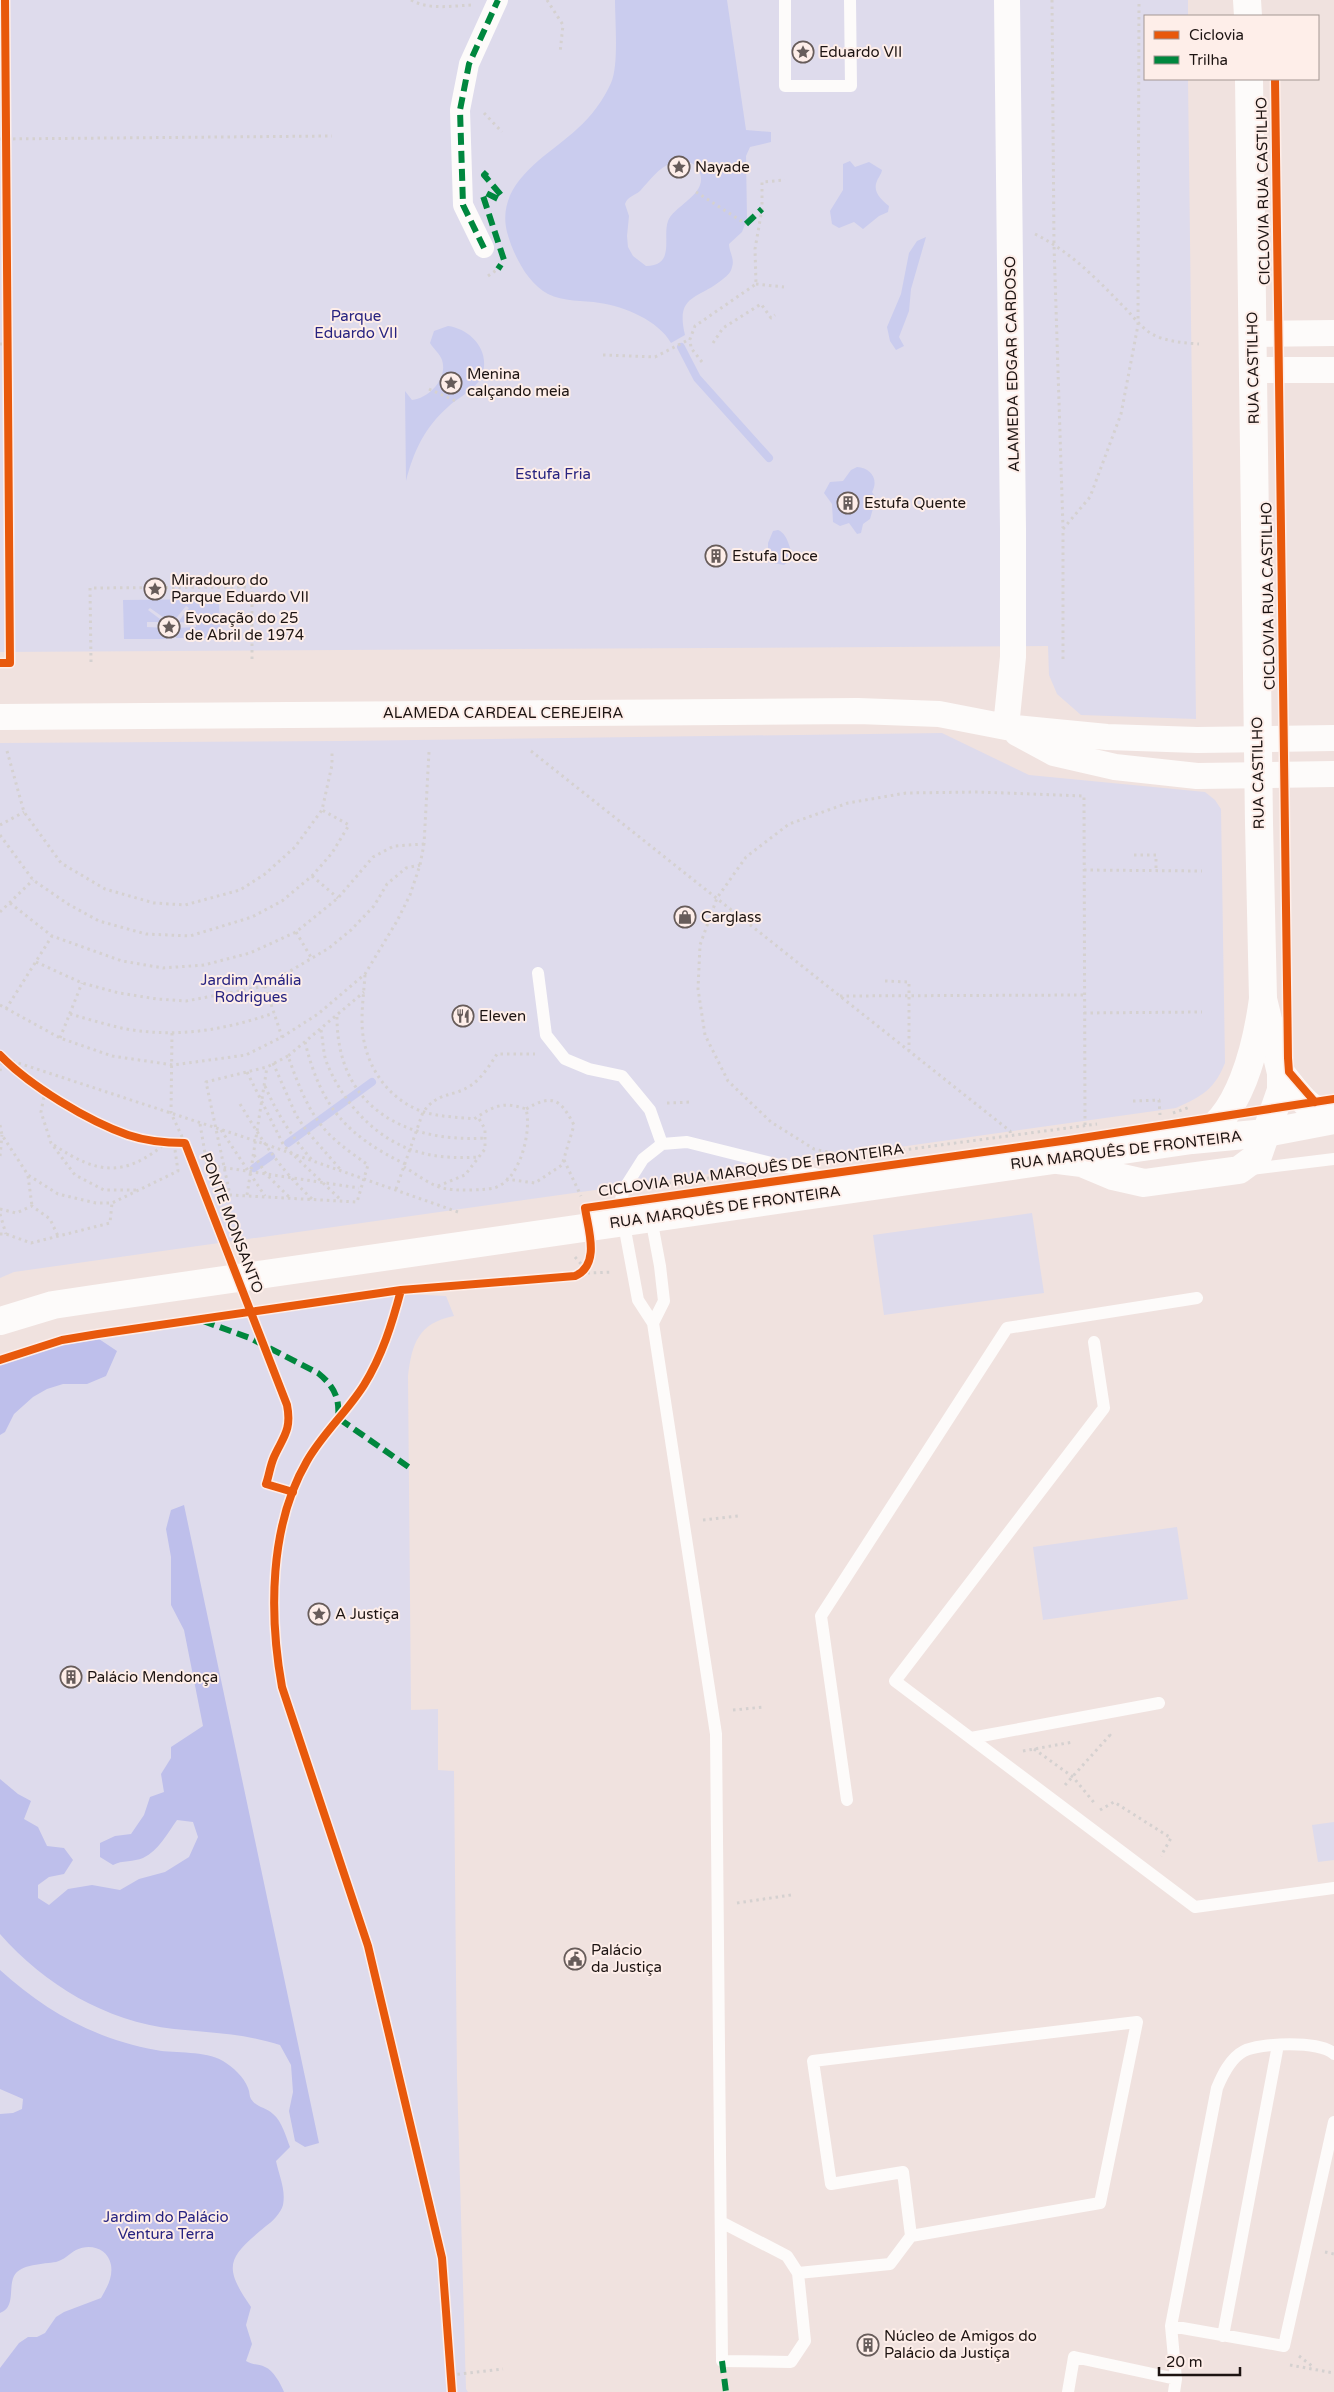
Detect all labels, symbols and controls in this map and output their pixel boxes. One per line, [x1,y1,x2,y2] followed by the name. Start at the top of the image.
[1144,15,1319,80] legend
[1189,26,1244,44] text: Ciclovia
[791,40,815,64] place icon: Eduardo VII
[819,43,902,61] place label: Eduardo VII
[1189,51,1228,69] text: Trilha
[1252,97,1274,285] street label: CICLOVIA RUA CASTILHO
[667,155,691,179] place icon: Nayade
[695,158,750,176] place label: Nayade
[1001,256,1023,472] street label: ALAMEDA EDGAR CARDOSO
[314,307,398,342] park label: Parque Eduardo VII
[1243,311,1263,425] street label: RUA CASTILHO
[467,365,570,400] place label: Menina calçando meia
[439,371,463,395] place icon: Menina calçando meia
[515,465,591,483] park label: Estufa Fria
[836,491,860,515] building icon: Estufa Quente
[864,494,966,512] place label: Estufa Quente
[1257,502,1279,690] street label: CICLOVIA RUA CASTILHO
[704,544,728,568] building icon: Estufa Doce
[732,547,818,565] place label: Estufa Doce
[171,571,309,606] place label: Miradouro do Parque Eduardo VII
[143,577,167,601] place icon: Miradouro do Parque Eduardo VII
[185,609,304,644] place label: Evocação do 25 de Abril de 1974
[157,615,181,639] place icon: Evocação do 25 de Abril de 1974
[383,704,623,722] street label: ALAMEDA CARDEAL CEREJEIRA
[1248,716,1268,830] street label: RUA CASTILHO
[673,905,697,929] shop icon: Carglass
[701,908,761,926] place label: Carglass
[200,971,302,1006] park label: Jardim Amália Rodrigues
[451,1004,475,1028] restaurant icon: Eleven
[479,1007,526,1025] place label: Eleven
[1009,1127,1243,1173] street label: RUA MARQUÊS DE FRONTEIRA
[597,1140,905,1200] street label: CICLOVIA RUA MARQUÊS DE FRONTEIRA
[197,1150,267,1296] street label: PONTE MONSANTO
[608,1182,842,1232] street label: RUA MARQUÊS DE FRONTEIRA
[307,1602,331,1626] place icon: A Justiça
[335,1605,399,1623] place label: A Justiça
[59,1665,83,1689] building icon: Palácio Mendonça
[87,1668,218,1686] place label: Palácio Mendonça
[591,1941,662,1976] place label: Palácio da Justiça
[563,1947,587,1971] public building icon: Palácio da Justiça
[103,2208,229,2243] park label: Jardim do Palácio Ventura Terra
[884,2327,1037,2362] place label: Núcleo de Amigos do Palácio da Justiça
[856,2333,880,2357] building icon: Núcleo de Amigos do Palácio da Justiça
[1159,2344,1240,2376] scale bar
[1166,2353,1203,2371] text: 20 m

